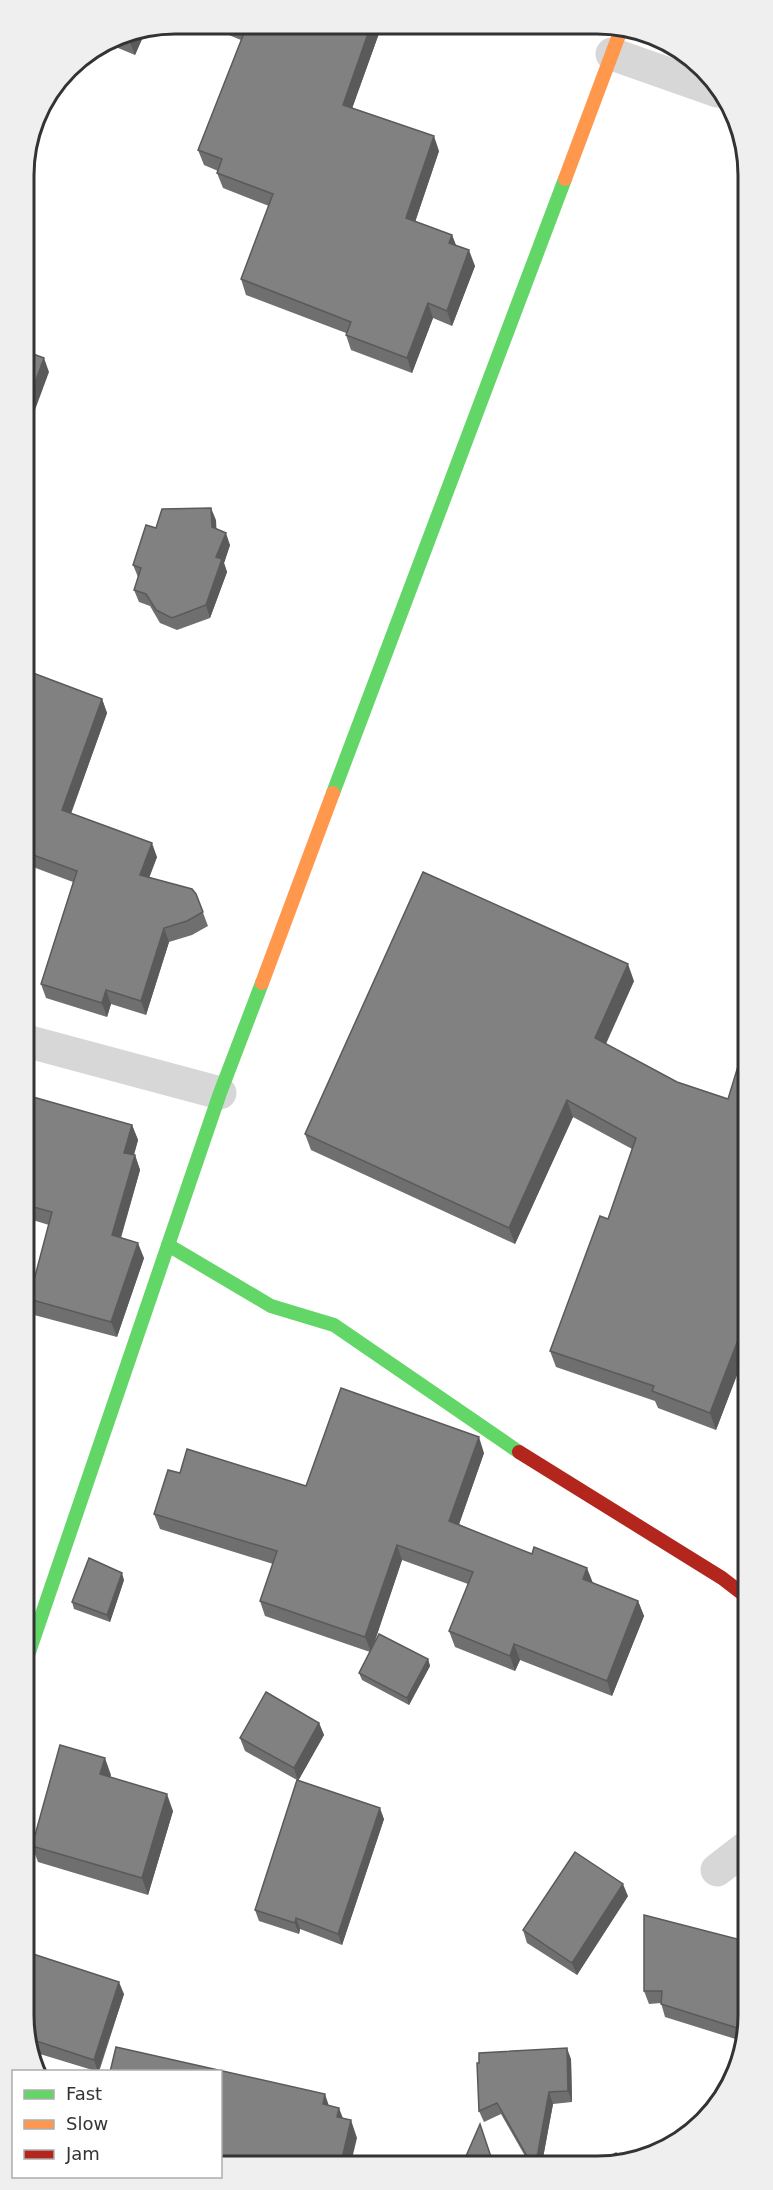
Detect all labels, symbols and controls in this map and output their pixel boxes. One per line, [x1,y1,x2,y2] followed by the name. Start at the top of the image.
[12,2070,222,2178] legend
[66,2083,102,2104] text: Fast
[66,2113,108,2134] text: Slow
[65,2143,100,2164] text: Jam

